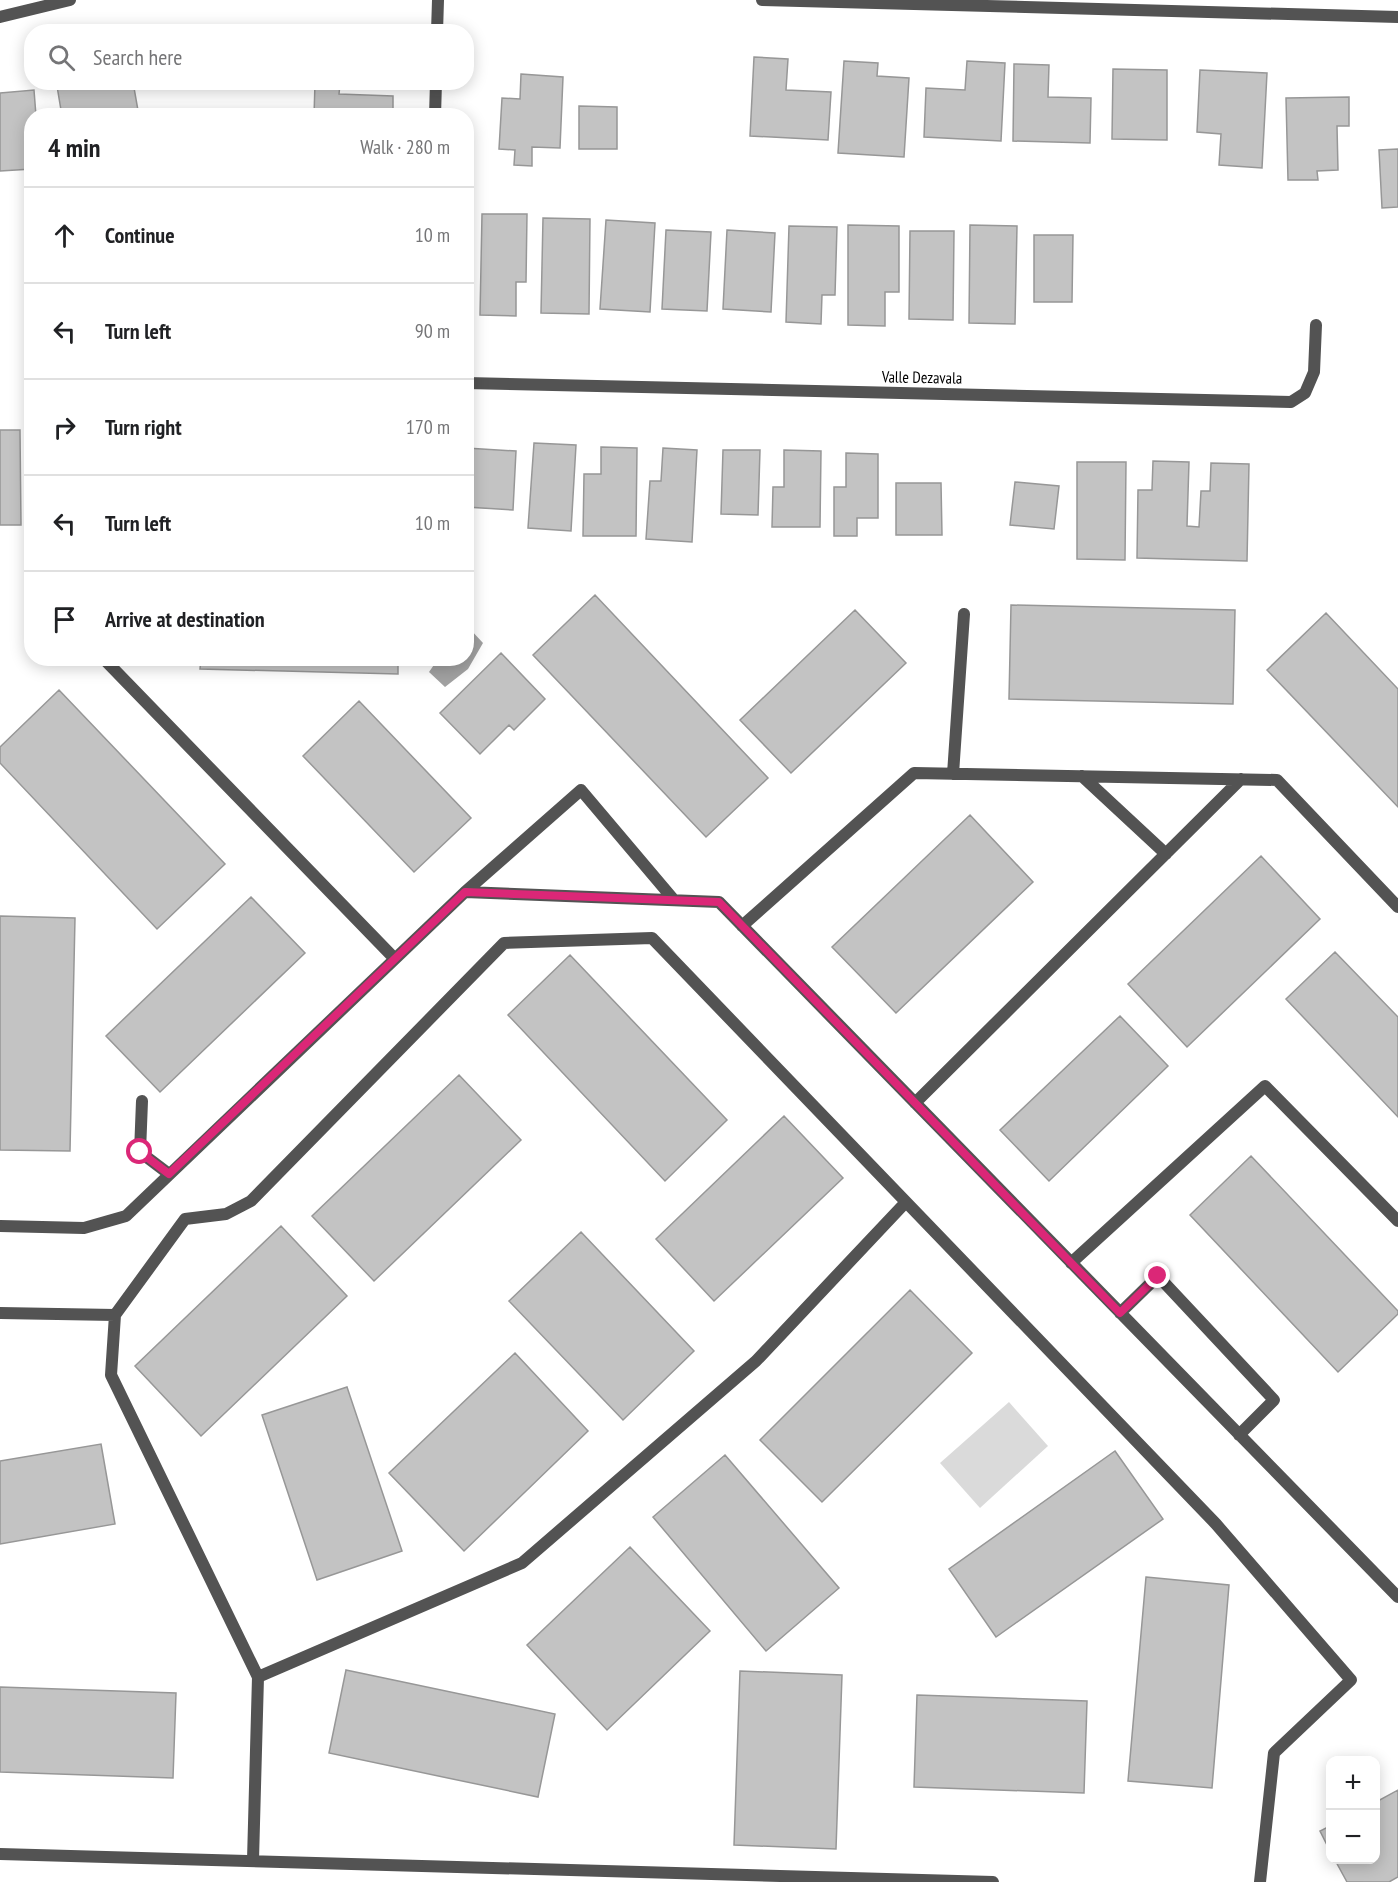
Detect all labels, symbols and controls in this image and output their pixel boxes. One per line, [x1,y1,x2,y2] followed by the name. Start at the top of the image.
[24,24,474,90] search box
[45,41,78,74] icon: search
[93,43,182,71] text: Search here
[48,131,101,164] text: 4 min
[360,134,450,160] text: Walk · 280 m
[48,219,81,252] icon: ahead
[105,221,175,249] text: Continue
[415,222,450,248] text: 10 m
[48,315,81,348] icon: left
[105,317,171,345] text: Turn left
[415,318,450,344] text: 90 m
[881,366,962,388] street label: Valle Dezavala
[48,411,81,444] icon: right
[105,413,182,441] text: Turn right
[406,414,450,440] text: 170 m
[48,507,81,540] icon: left
[105,509,171,537] text: Turn left
[415,510,450,536] text: 10 m
[48,603,81,636] icon: arrive
[105,605,265,633] text: Arrive at destination
[126,1138,152,1164] route start
[1144,1262,1170,1288] route end
[1326,1756,1380,1864] map controls
[1326,1756,1380,1810] button: +
[1326,1810,1380,1864] button: −

